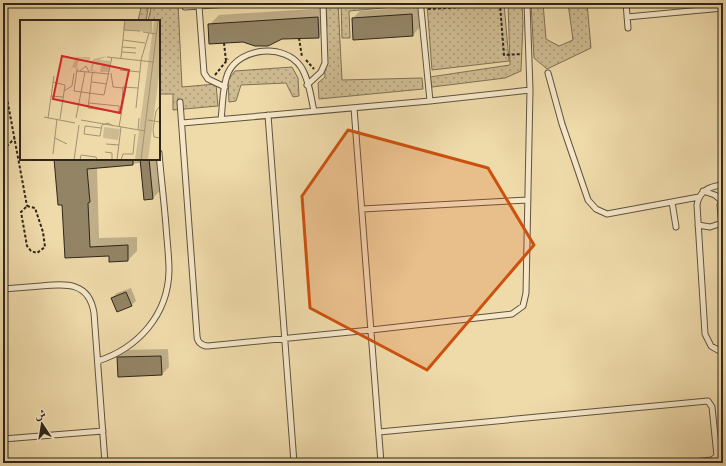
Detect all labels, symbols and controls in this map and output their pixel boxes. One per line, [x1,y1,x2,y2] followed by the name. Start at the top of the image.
[20,20,160,160] inset map
[22,404,62,444] north arrow
[33,405,47,423] text: ش

